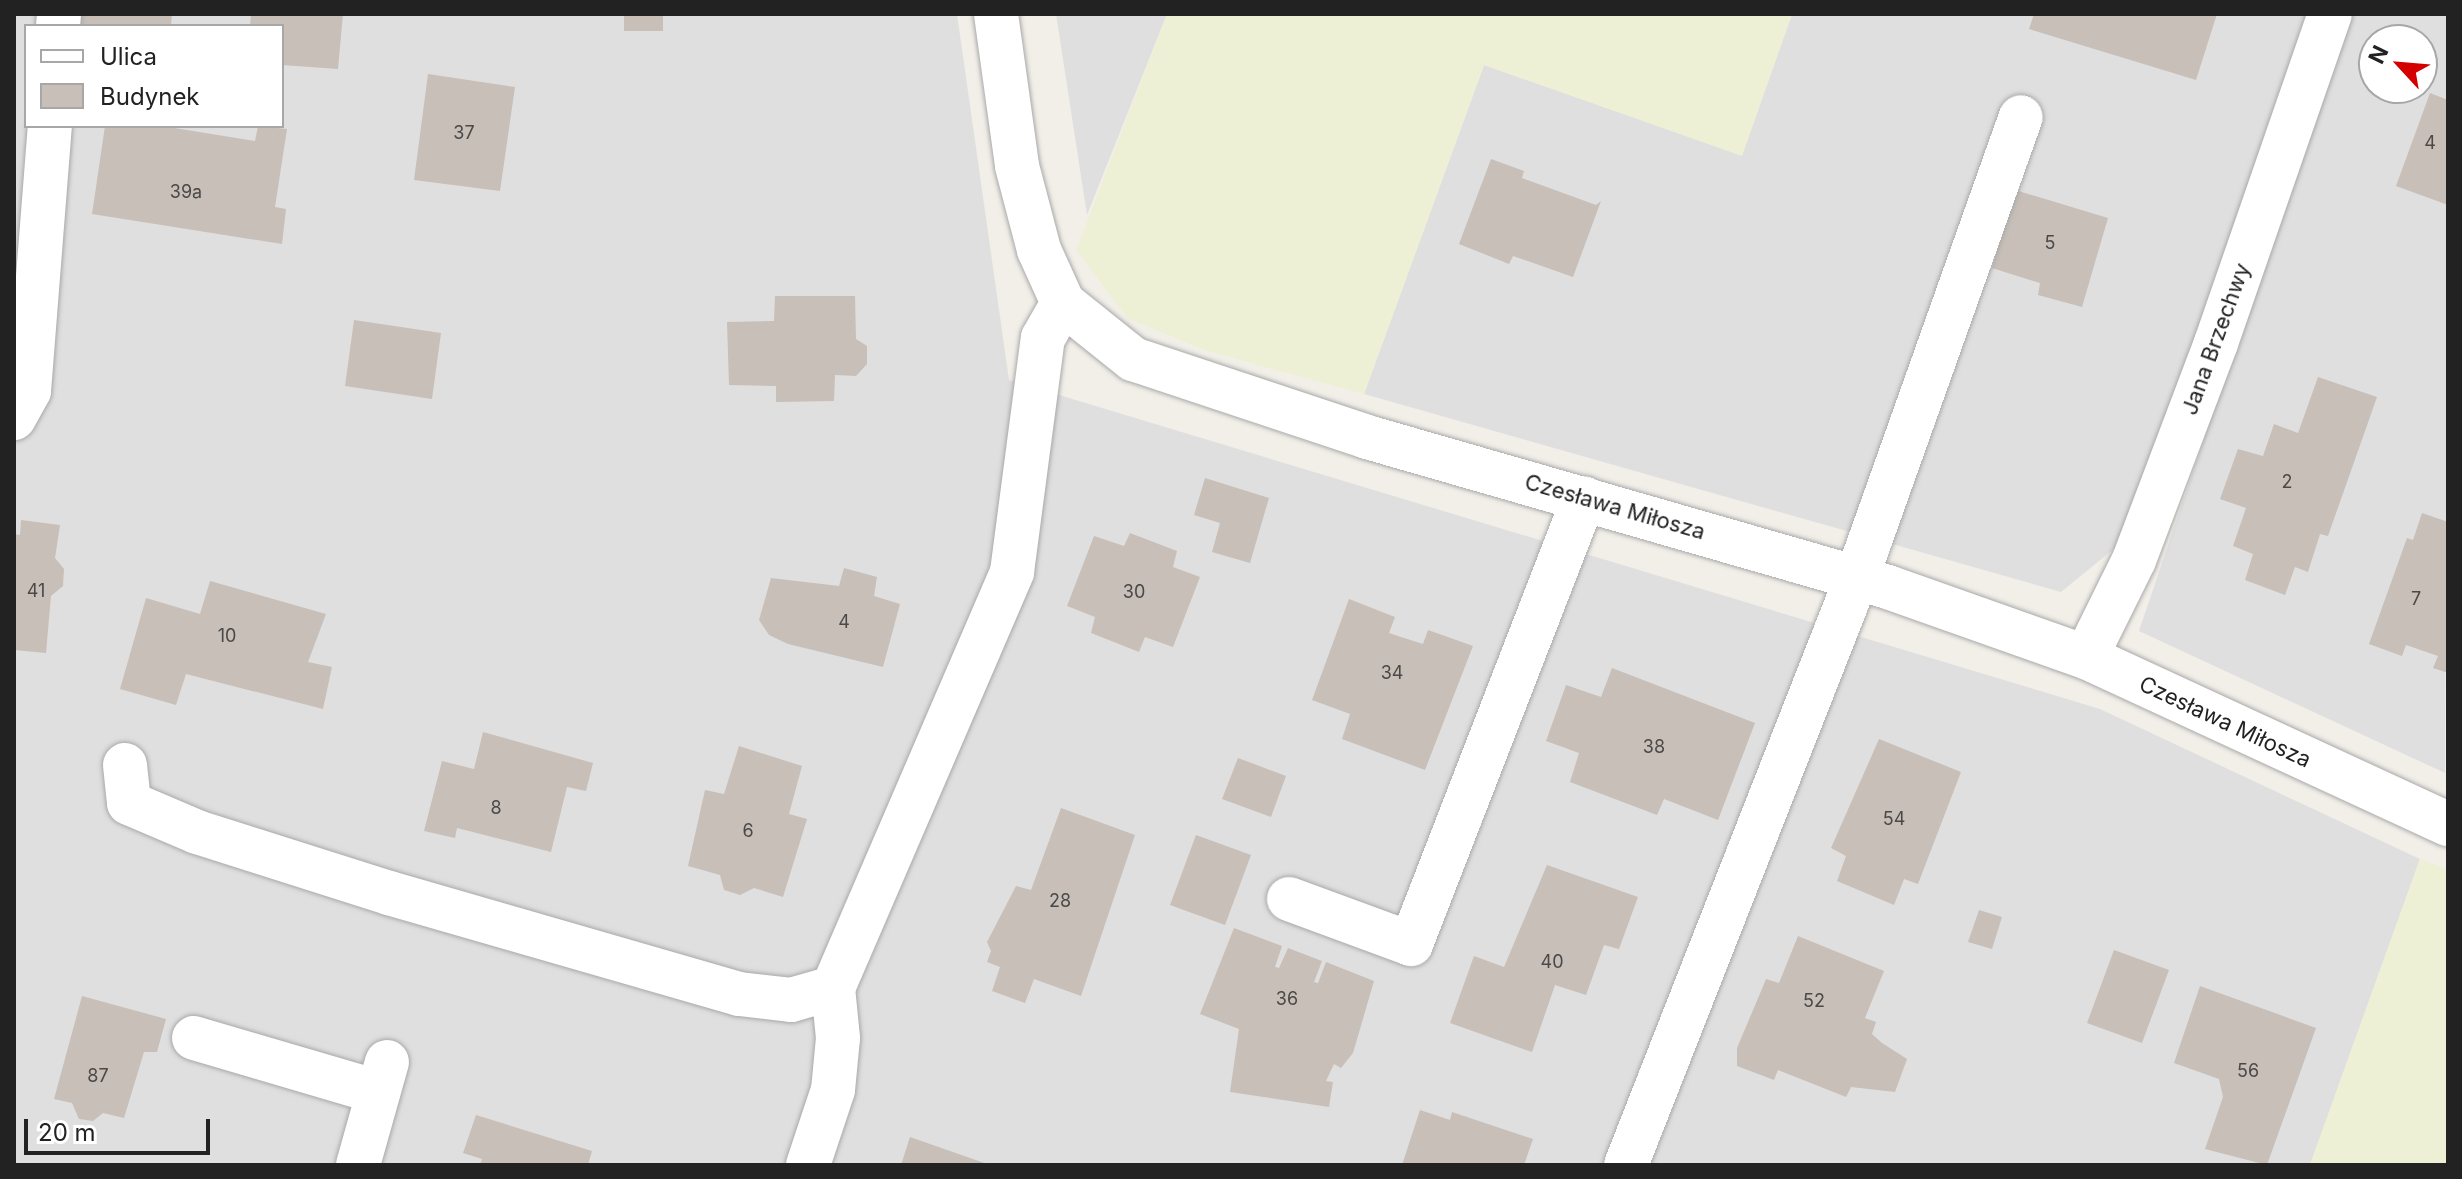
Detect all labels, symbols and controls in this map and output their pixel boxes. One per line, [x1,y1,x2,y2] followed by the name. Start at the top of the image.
[24,24,284,128] legend
[2358,24,2438,104] north arrow
[2363,41,2394,68] text: N
[100,42,157,71] text: Ulica
[100,82,200,111] text: Budynek
[453,122,475,144] house number: 37
[2424,132,2436,154] house number: 4
[170,181,202,203] house number: 39a
[2045,232,2055,254] house number: 5
[2176,259,2256,419] street label: Jana Brzechwy
[1522,469,1708,545] street label: Czesława Miłosza
[2282,471,2292,493] house number: 2
[27,580,45,602] house number: 41
[1123,581,1145,603] house number: 30
[2411,588,2421,610] house number: 7
[838,611,850,633] house number: 4
[218,625,236,647] house number: 10
[1381,662,1403,684] house number: 34
[2135,671,2315,773] street label: Czesława Miłosza
[1643,736,1665,758] house number: 38
[490,797,502,819] house number: 8
[1883,808,1905,830] house number: 54
[742,820,754,842] house number: 6
[1049,890,1071,912] house number: 28
[1541,951,1563,973] house number: 40
[1276,988,1298,1010] house number: 36
[1803,990,1825,1012] house number: 52
[2237,1060,2259,1082] house number: 56
[87,1065,109,1087] house number: 87
[28,1103,214,1153] scale bar
[38,1118,96,1147] text: 20 m

